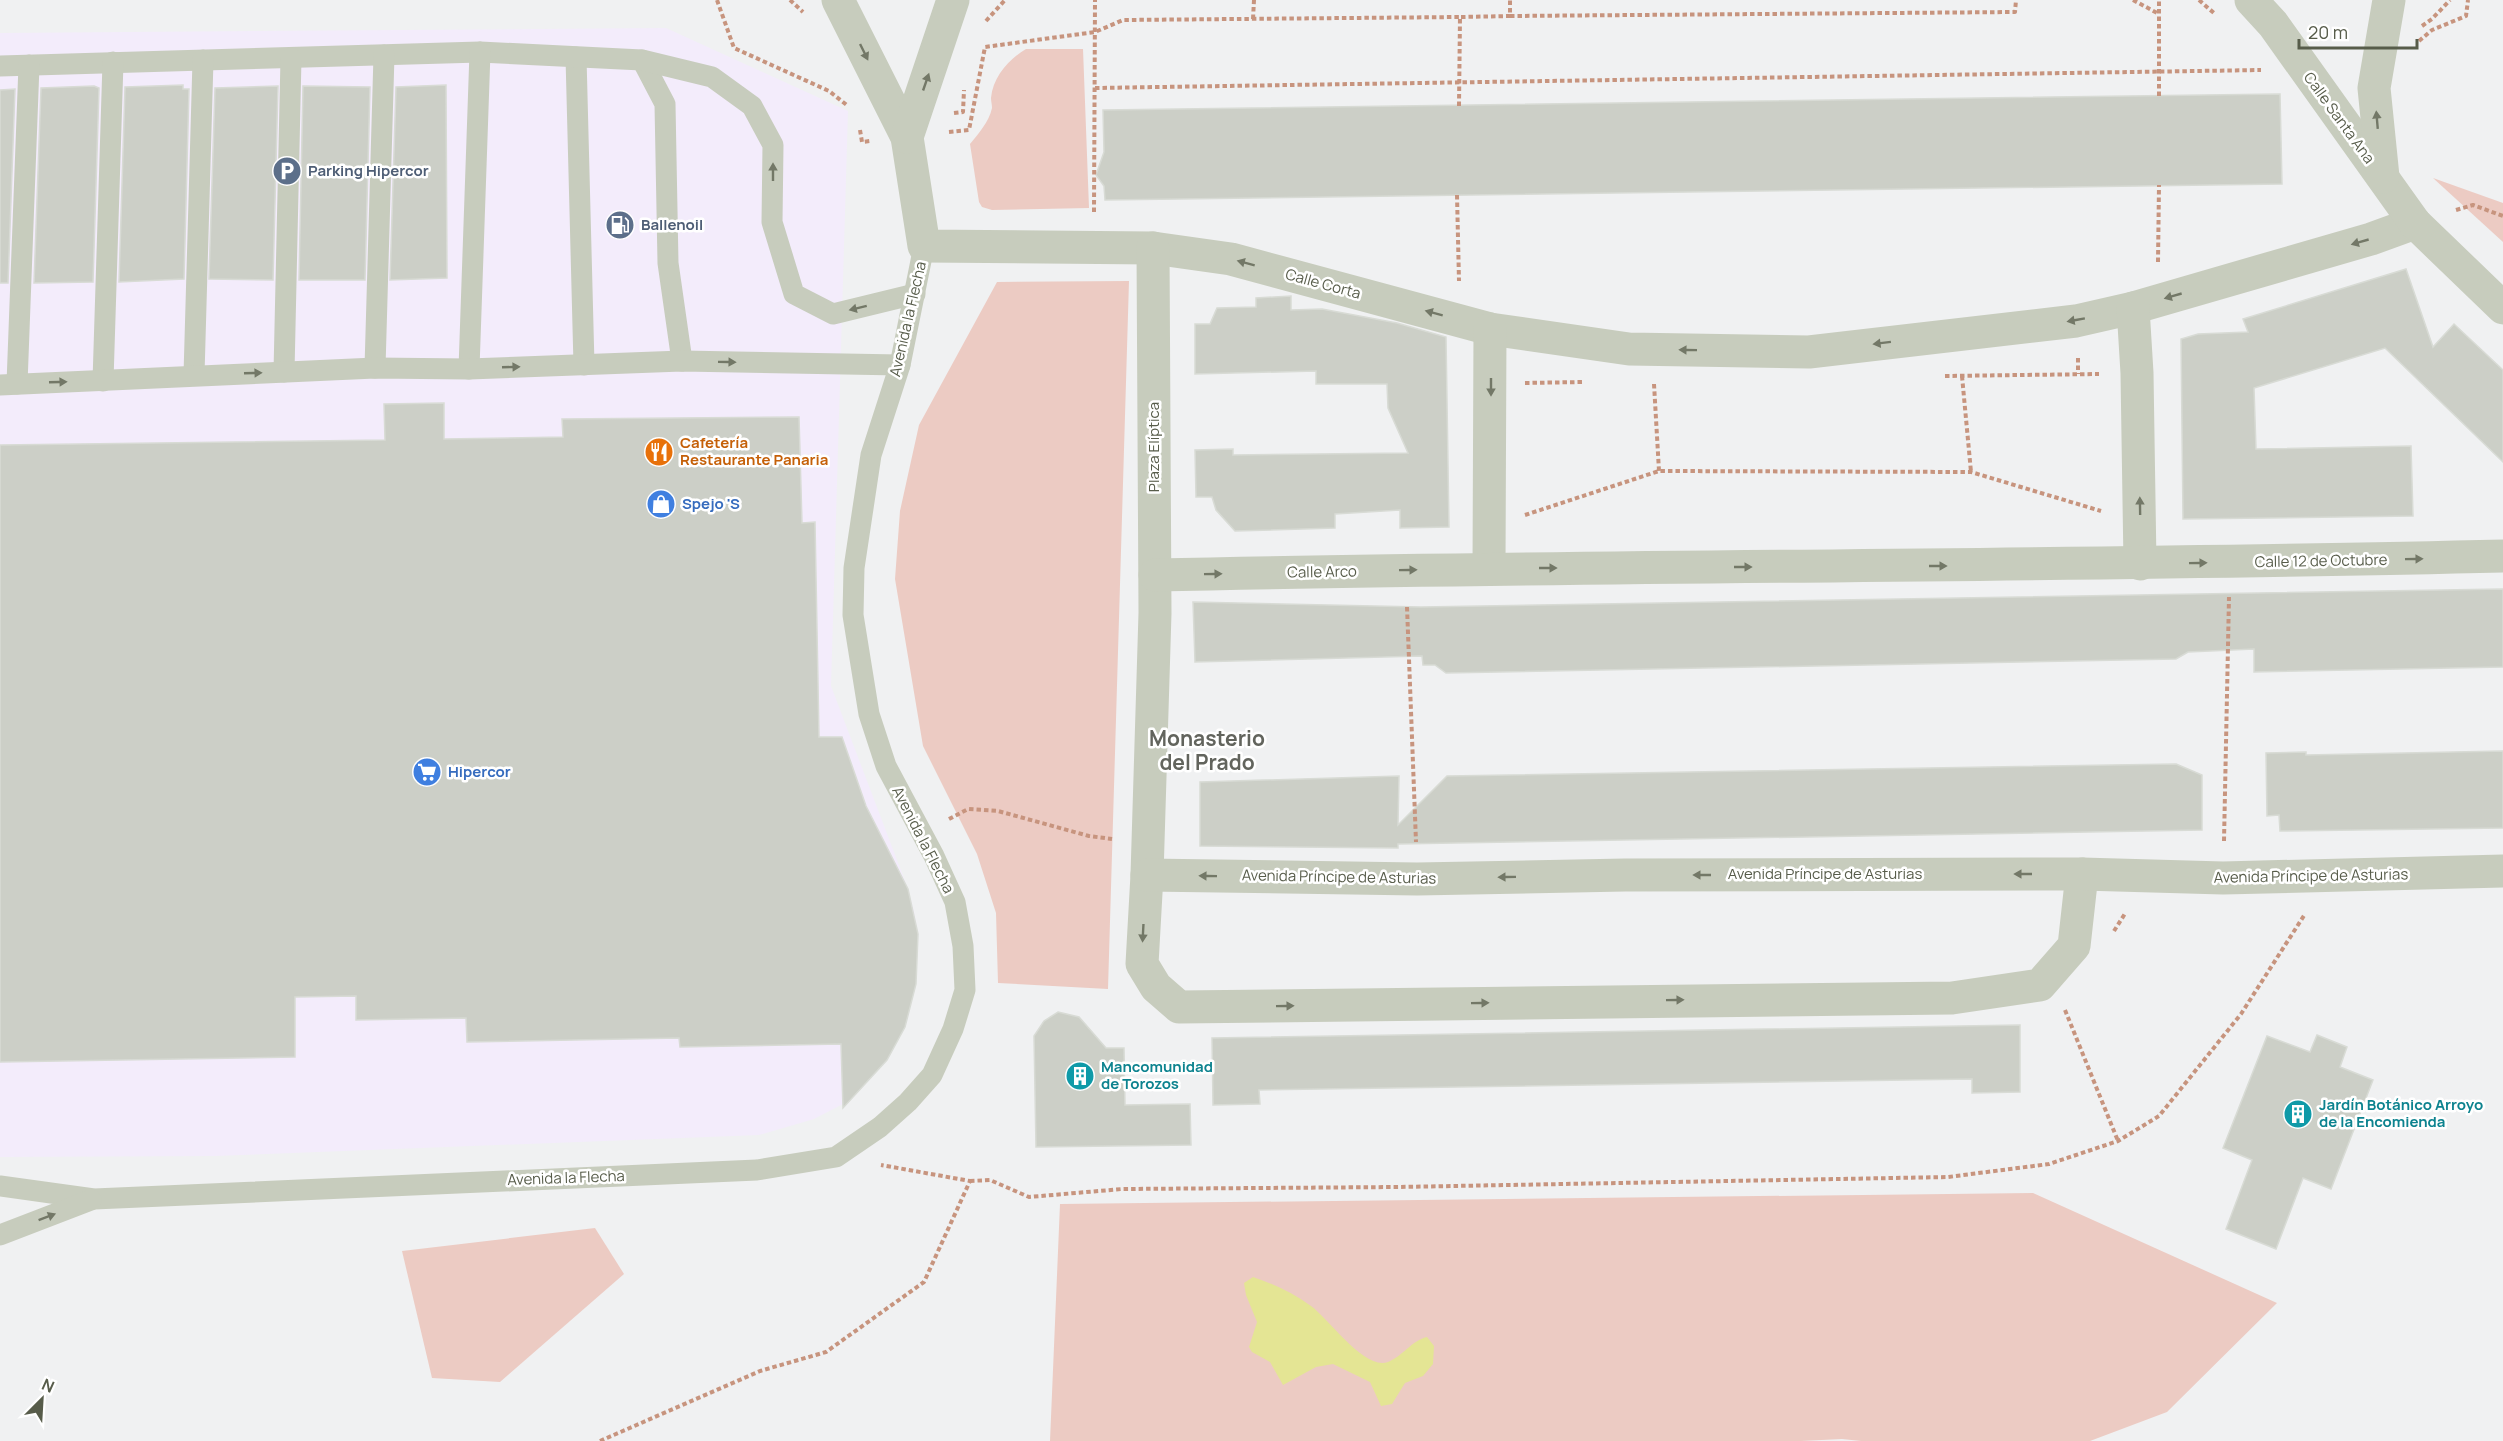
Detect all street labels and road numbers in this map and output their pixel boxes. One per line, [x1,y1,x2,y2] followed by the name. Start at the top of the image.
[2299,68,2380,168] street label: Calle Santa Ana
[884,259,931,379] street label: Avenida la Flecha
[1283,263,1363,304] street label: Calle Corta
[1143,402,1164,492] street label: Plaza Elíptica
[2254,549,2388,572] street label: Calle 12 de Octubre
[1287,560,1357,583] street label: Calle Arco
[887,783,959,897] street label: Avenida la Flecha
[1728,863,1922,884] street label: Avenida Príncipe de Asturias
[2214,863,2409,888] street label: Avenida Príncipe de Asturias
[1242,864,1437,889] street label: Avenida Príncipe de Asturias
[507,1165,625,1190] street label: Avenida la Flecha

